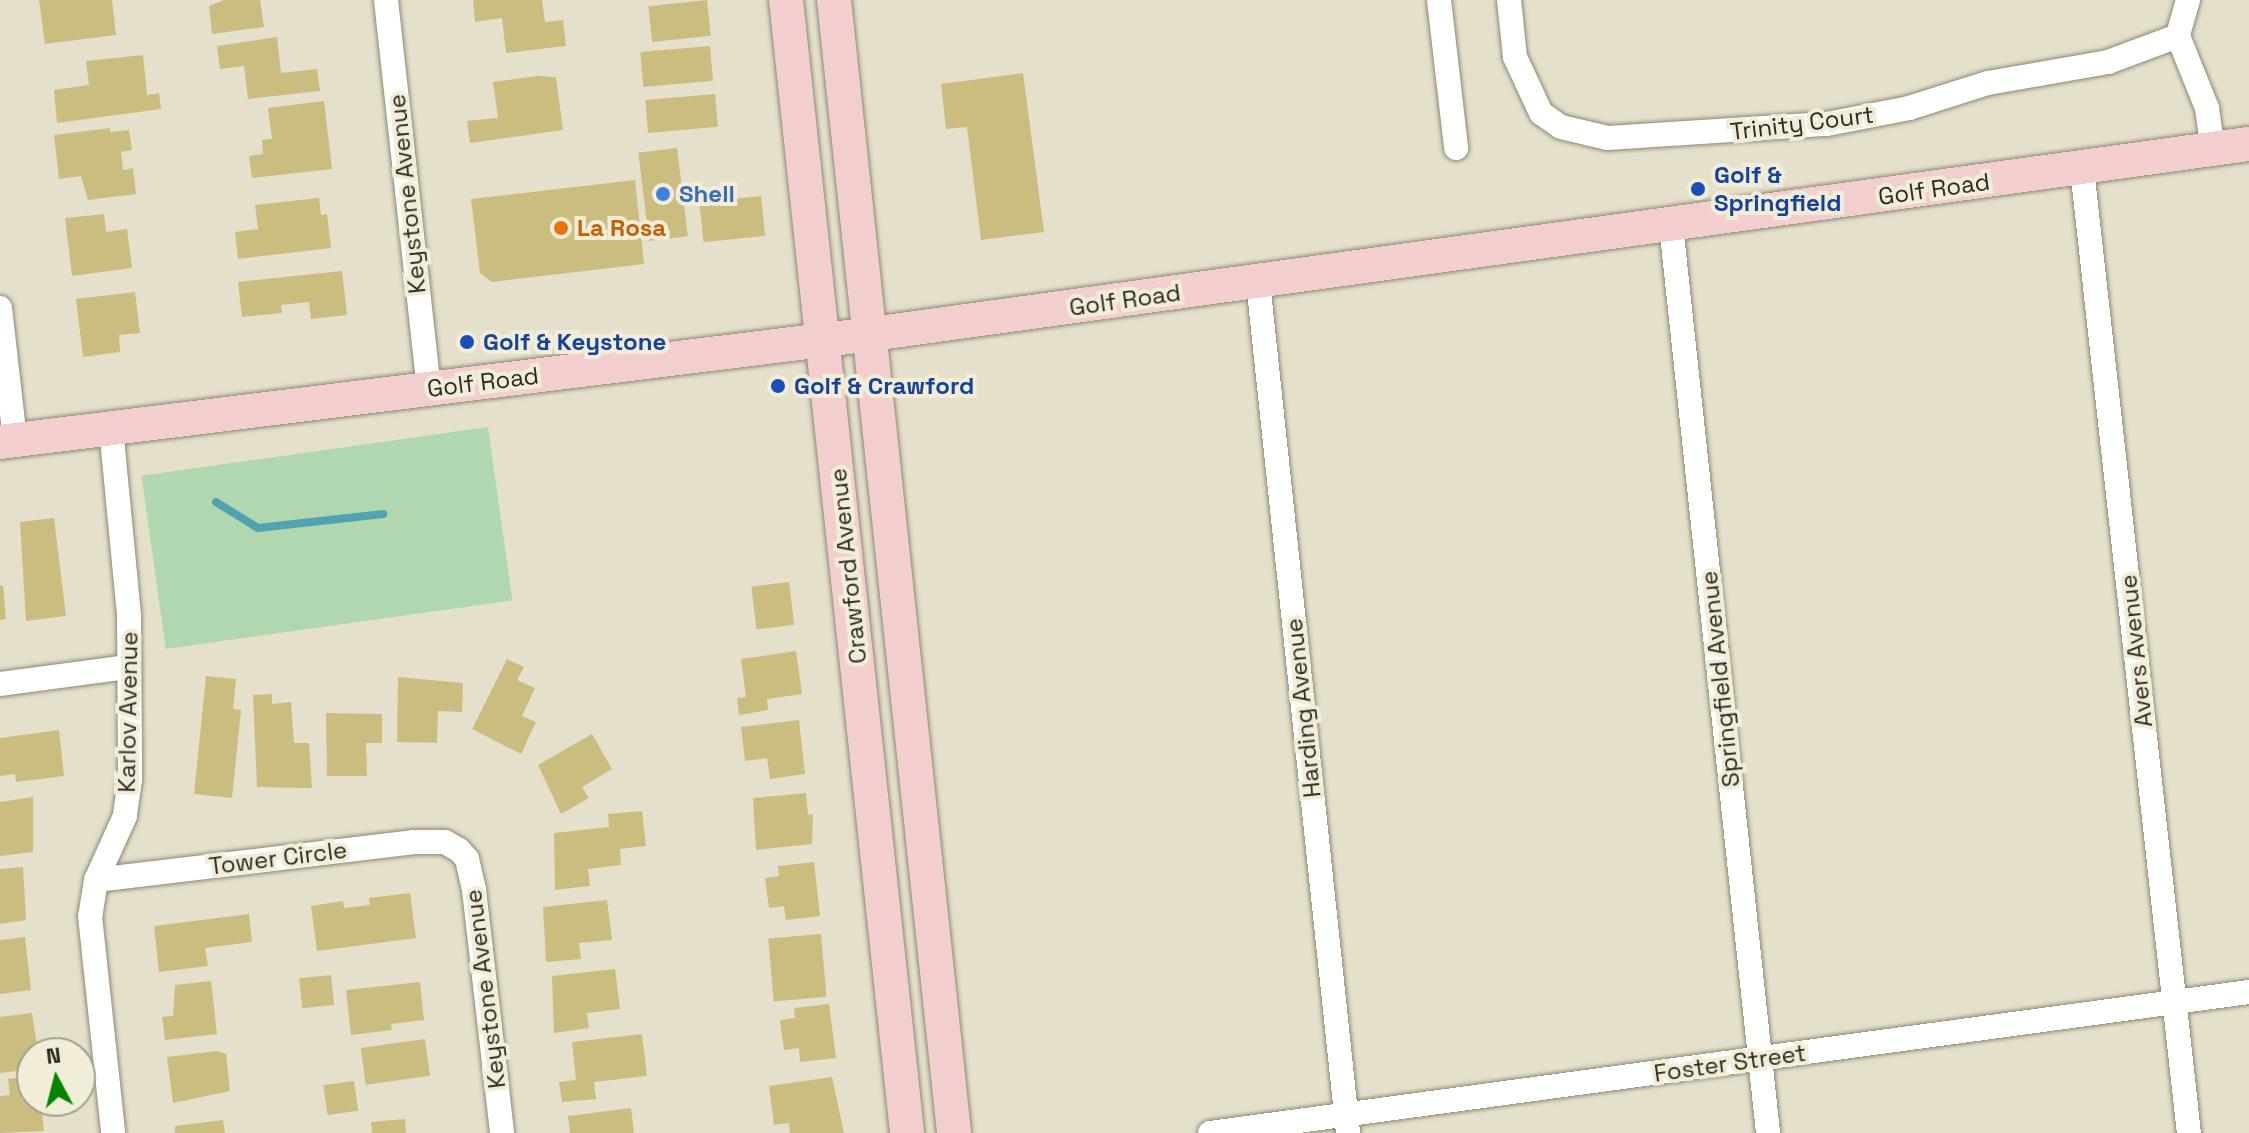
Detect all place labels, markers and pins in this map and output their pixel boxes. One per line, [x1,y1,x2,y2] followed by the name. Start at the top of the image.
[1714,161,1842,217] place label: Golf & Springfield
[679,180,735,208] place label: Shell
[1689,180,1707,198] marker: Golf & Springfield
[654,185,672,203] marker: Shell
[577,214,666,242] place label: La Rosa
[552,219,570,237] marker: La Rosa
[483,328,666,356] place label: Golf & Keystone
[458,333,476,351] marker: Golf & Keystone
[794,372,974,400] place label: Golf & Crawford
[769,377,787,395] marker: Golf & Crawford

